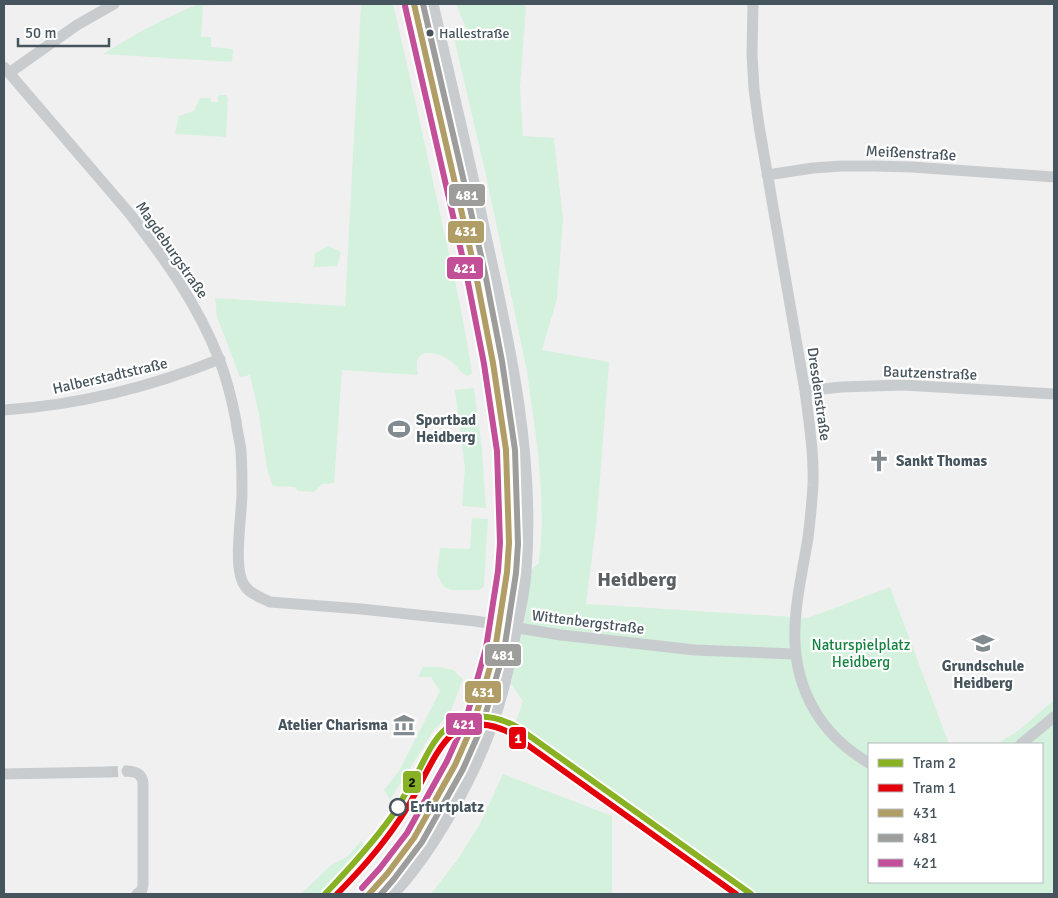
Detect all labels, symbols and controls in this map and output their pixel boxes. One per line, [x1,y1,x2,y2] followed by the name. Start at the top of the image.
[18,15,109,47] scale bar
[25,24,56,42] text: 50 m
[439,25,509,42] place label: Hallestraße
[425,28,435,38] marker: Hallestraße
[865,142,957,164] street label: Meißenstraße
[448,183,486,207] line badge: 481
[456,187,479,204] text: 481
[132,198,212,302] street label: Magdeburgstraße
[447,220,485,244] line badge: 431
[455,223,478,240] text: 431
[446,256,484,280] line badge: 421
[454,260,477,277] text: 421
[804,346,834,442] street label: Dresdenstraße
[51,354,169,398] street label: Halberstadtstraße
[883,362,977,384] street label: Bautzenstraße
[416,411,476,446] place label: Sportbad Heidberg
[386,416,412,442] sports icon: Sportbad Heidberg
[866,448,892,474] church icon: Sankt Thomas
[896,452,987,470] place label: Sankt Thomas
[597,567,677,592] district label: Heidberg
[531,606,645,638] street label: Wittenbergstraße
[970,630,996,656] school or university icon: Grundschule Heidberg
[811,636,911,671] park label: Naturspielplatz Heidberg
[484,643,522,667] line badge: 481
[492,647,515,664] text: 481
[942,657,1024,692] place label: Grundschule Heidberg
[464,680,502,704] line badge: 431
[472,684,495,701] text: 431
[391,712,417,738] museum icon: Atelier Charisma
[445,712,483,736] line badge: 421
[278,716,388,734] place label: Atelier Charisma
[453,716,476,733] text: 421
[508,726,527,750] line badge: 1
[514,730,522,747] text: 1
[868,743,1043,883] legend
[913,754,956,772] text: Tram 2
[402,770,422,794] line badge: 2
[408,774,416,791] text: 2
[913,779,956,797] text: Tram 1
[389,798,407,816] marker: Erfurtplatz
[410,798,484,816] place label: Erfurtplatz
[913,804,937,822] text: 431
[913,829,937,847] text: 481
[913,854,937,872] text: 421

